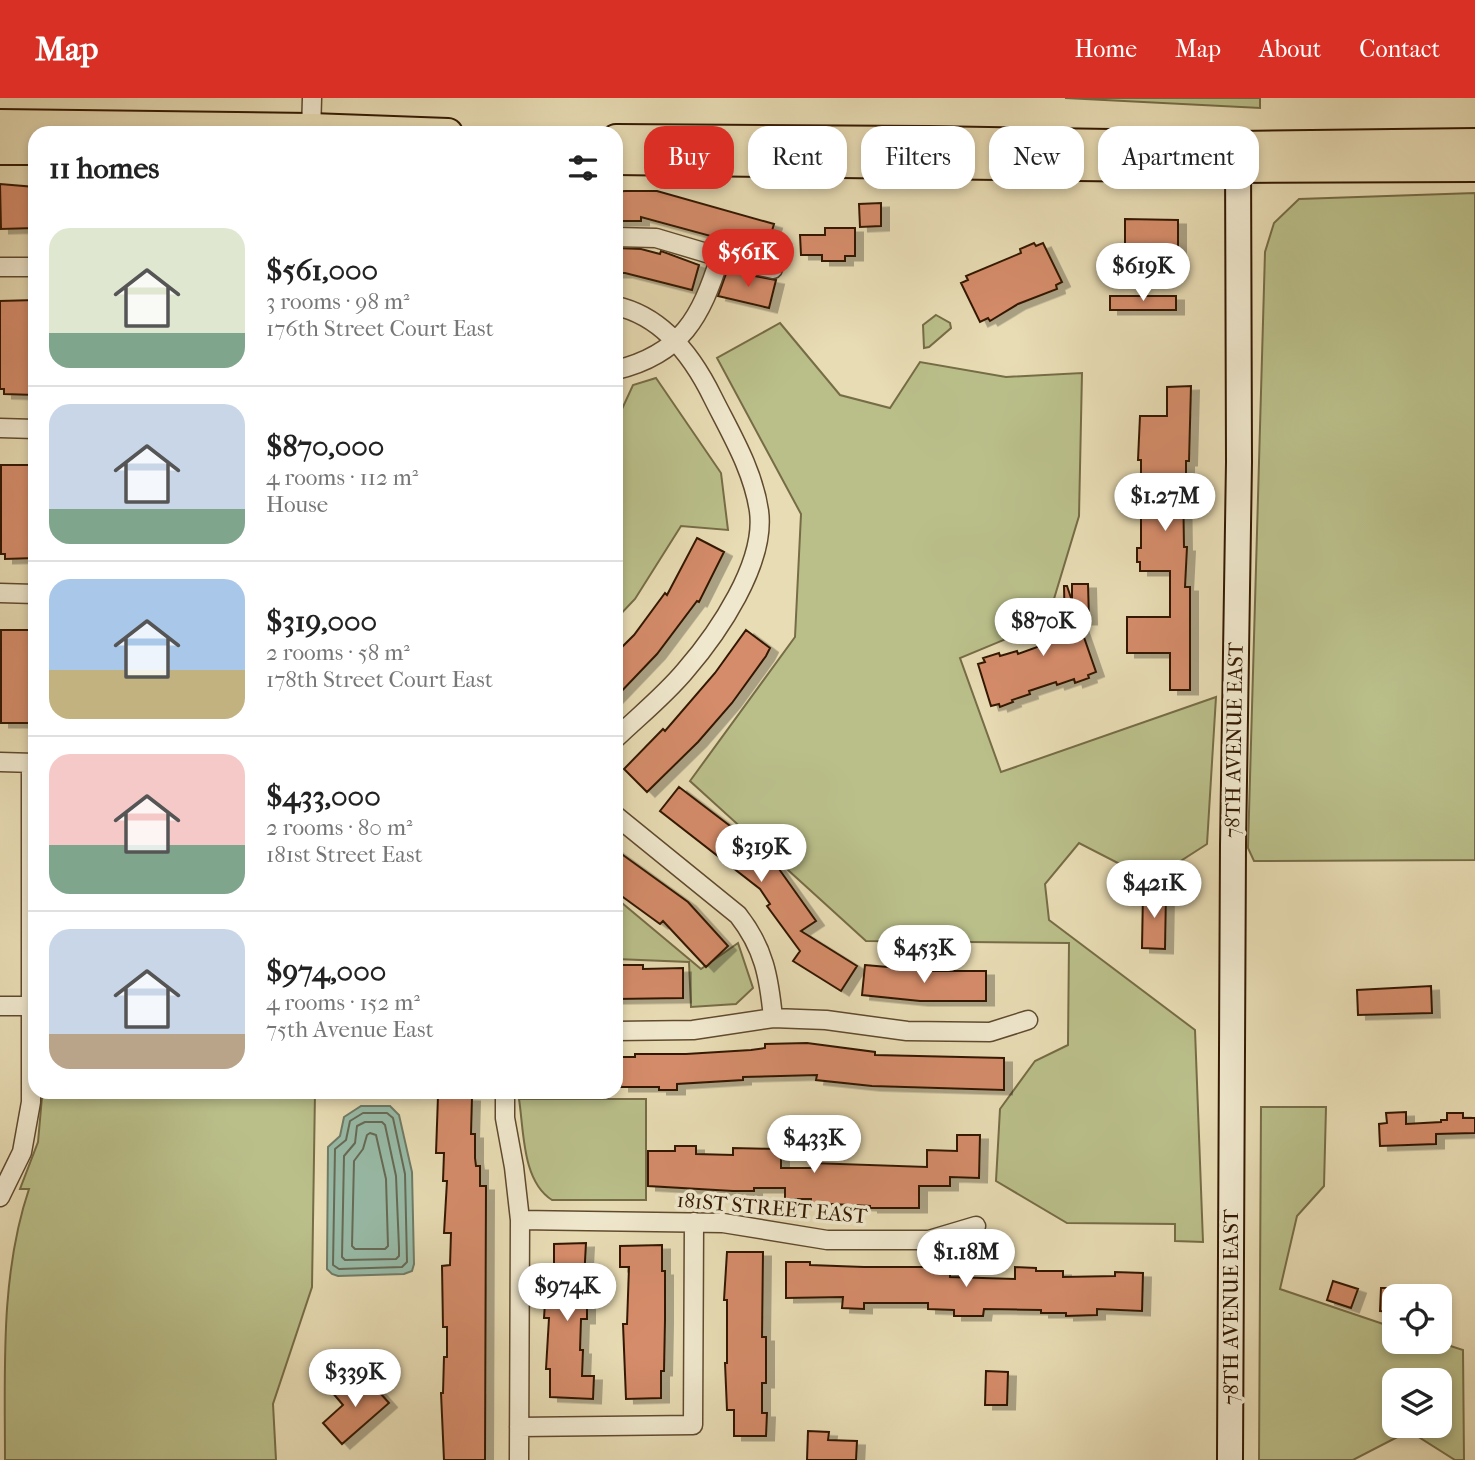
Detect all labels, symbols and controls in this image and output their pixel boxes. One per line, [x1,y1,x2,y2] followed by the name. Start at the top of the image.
[35,30,98,69] text: Map
[1075,35,1137,63] text: Home
[1175,35,1221,63] text: Map
[1259,35,1321,63] text: About
[1359,35,1440,63] text: Contact
[644,126,734,189] chip: Buy
[748,126,847,189] chip: Rent
[861,126,975,189] chip: Filters
[989,126,1084,189] chip: New
[1098,126,1259,189] chip: Apartment
[564,149,602,187] icon: filters
[49,151,159,186] text: 11 homes
[699,230,797,289] pin: $561K
[718,238,778,265] text: $561K
[1094,244,1192,303] pin: $619K
[1112,252,1174,279] text: $619K
[266,253,378,288] text: $561,000
[105,256,189,340] icon: home
[266,288,410,315] text: 3 rooms · 98 m²
[266,315,494,342] text: 176th Street Court East
[266,429,384,464] text: $870,000
[105,432,189,516] icon: home
[266,464,418,491] text: 4 rooms · 112 m²
[1108,474,1222,533] pin: $1.27M
[1130,482,1200,509] text: $1.27M
[266,491,328,518] text: House
[994,598,1092,658] pin: $870K
[266,604,377,639] text: $319,000
[105,607,189,691] icon: home
[1011,607,1075,634] text: $870K
[266,639,410,666] text: 2 rooms · 58 m²
[1220,641,1248,838] street label: 78TH AVENUE EAST
[266,666,493,693] text: 178th Street Court East
[266,779,381,814] text: $433,000
[105,782,189,866] icon: home
[266,814,413,841] text: 2 rooms · 80 m²
[712,824,810,884] pin: $319K
[731,833,791,860] text: $319K
[266,841,423,868] text: 181st Street East
[1105,860,1203,920] pin: $421K
[1123,869,1186,896] text: $421K
[875,926,973,985] pin: $453K
[893,934,955,961] text: $453K
[266,954,386,989] text: $974,000
[105,957,189,1041] icon: home
[266,989,420,1016] text: 4 rooms · 152 m²
[266,1016,434,1043] text: 75th Avenue East
[765,1116,863,1175] pin: $433K
[783,1124,845,1151] text: $433K
[676,1188,869,1228] street label: 181ST STREET EAST
[1219,1208,1243,1405] street label: 78TH AVENUE EAST
[909,1230,1023,1289] pin: $1.18M
[933,1238,999,1265] text: $1.18M
[518,1264,616,1323] pin: $974K
[534,1272,600,1299] text: $974K
[1382,1284,1452,1438] map controls
[1382,1284,1452,1354] button: locate
[306,1350,404,1409] pin: $339K
[325,1358,385,1385] text: $339K
[1382,1368,1452,1438] button: layers

